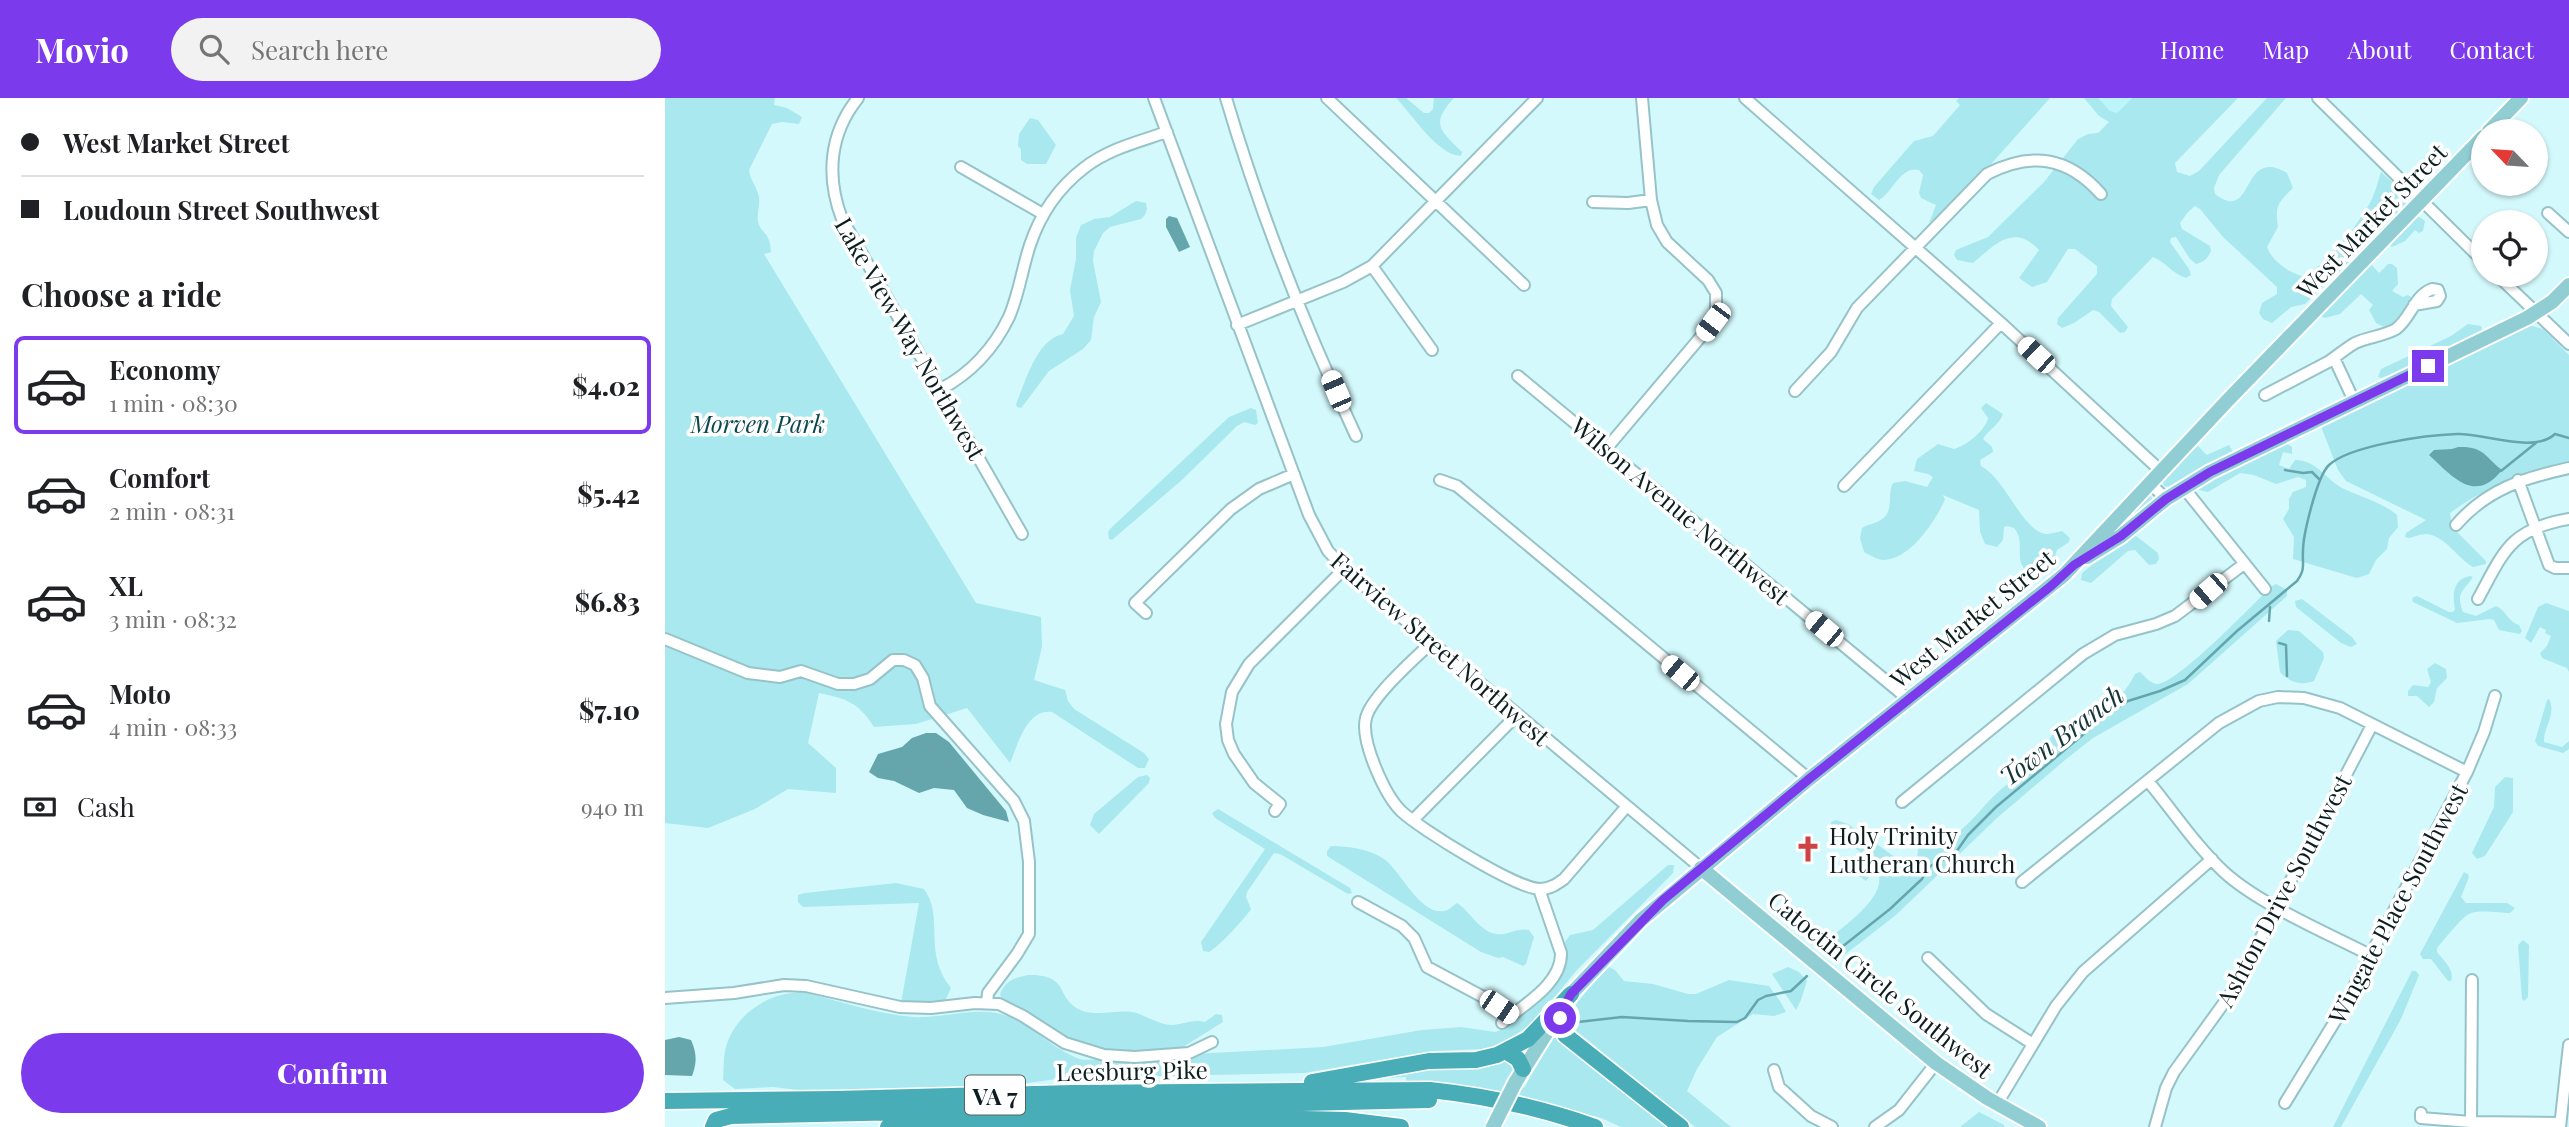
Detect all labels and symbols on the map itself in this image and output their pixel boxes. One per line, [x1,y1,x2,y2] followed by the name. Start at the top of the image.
[2471,119,2548,196] north arrow
[2288,135,2453,305] street label: West Market Street
[828,211,994,465] street label: Lake View Way Northwest
[1692,299,1735,345] car
[2014,333,2059,377] car
[2412,350,2444,382] route end
[1319,368,1354,414] car
[690,407,825,439] park label: Morven Park
[1564,408,1797,611] street label: Wilson Avenue Northwest
[1882,541,2061,695] street label: West Market Street
[1325,544,1558,752] street label: Fairview Street Northwest
[2186,569,2231,613] car
[1802,607,1847,651] car
[1658,651,1703,695] car
[1992,677,2130,793] water label: Town Branch
[2208,768,2358,1013] street label: Ashton Drive Southwest
[2320,777,2474,1030] street label: Wingate Place Southwest
[1829,819,2015,879] place label: Holy Trinity Lutheran Church
[1793,834,1823,864] church icon: Holy Trinity Lutheran Church
[1762,884,2000,1085] street label: Catoctin Circle Southwest
[1476,987,1523,1027] car
[1544,1002,1576,1034] route start
[1056,1053,1208,1087] street label: Leesburg Pike
[965,1076,1025,1114] road number: VA 7

